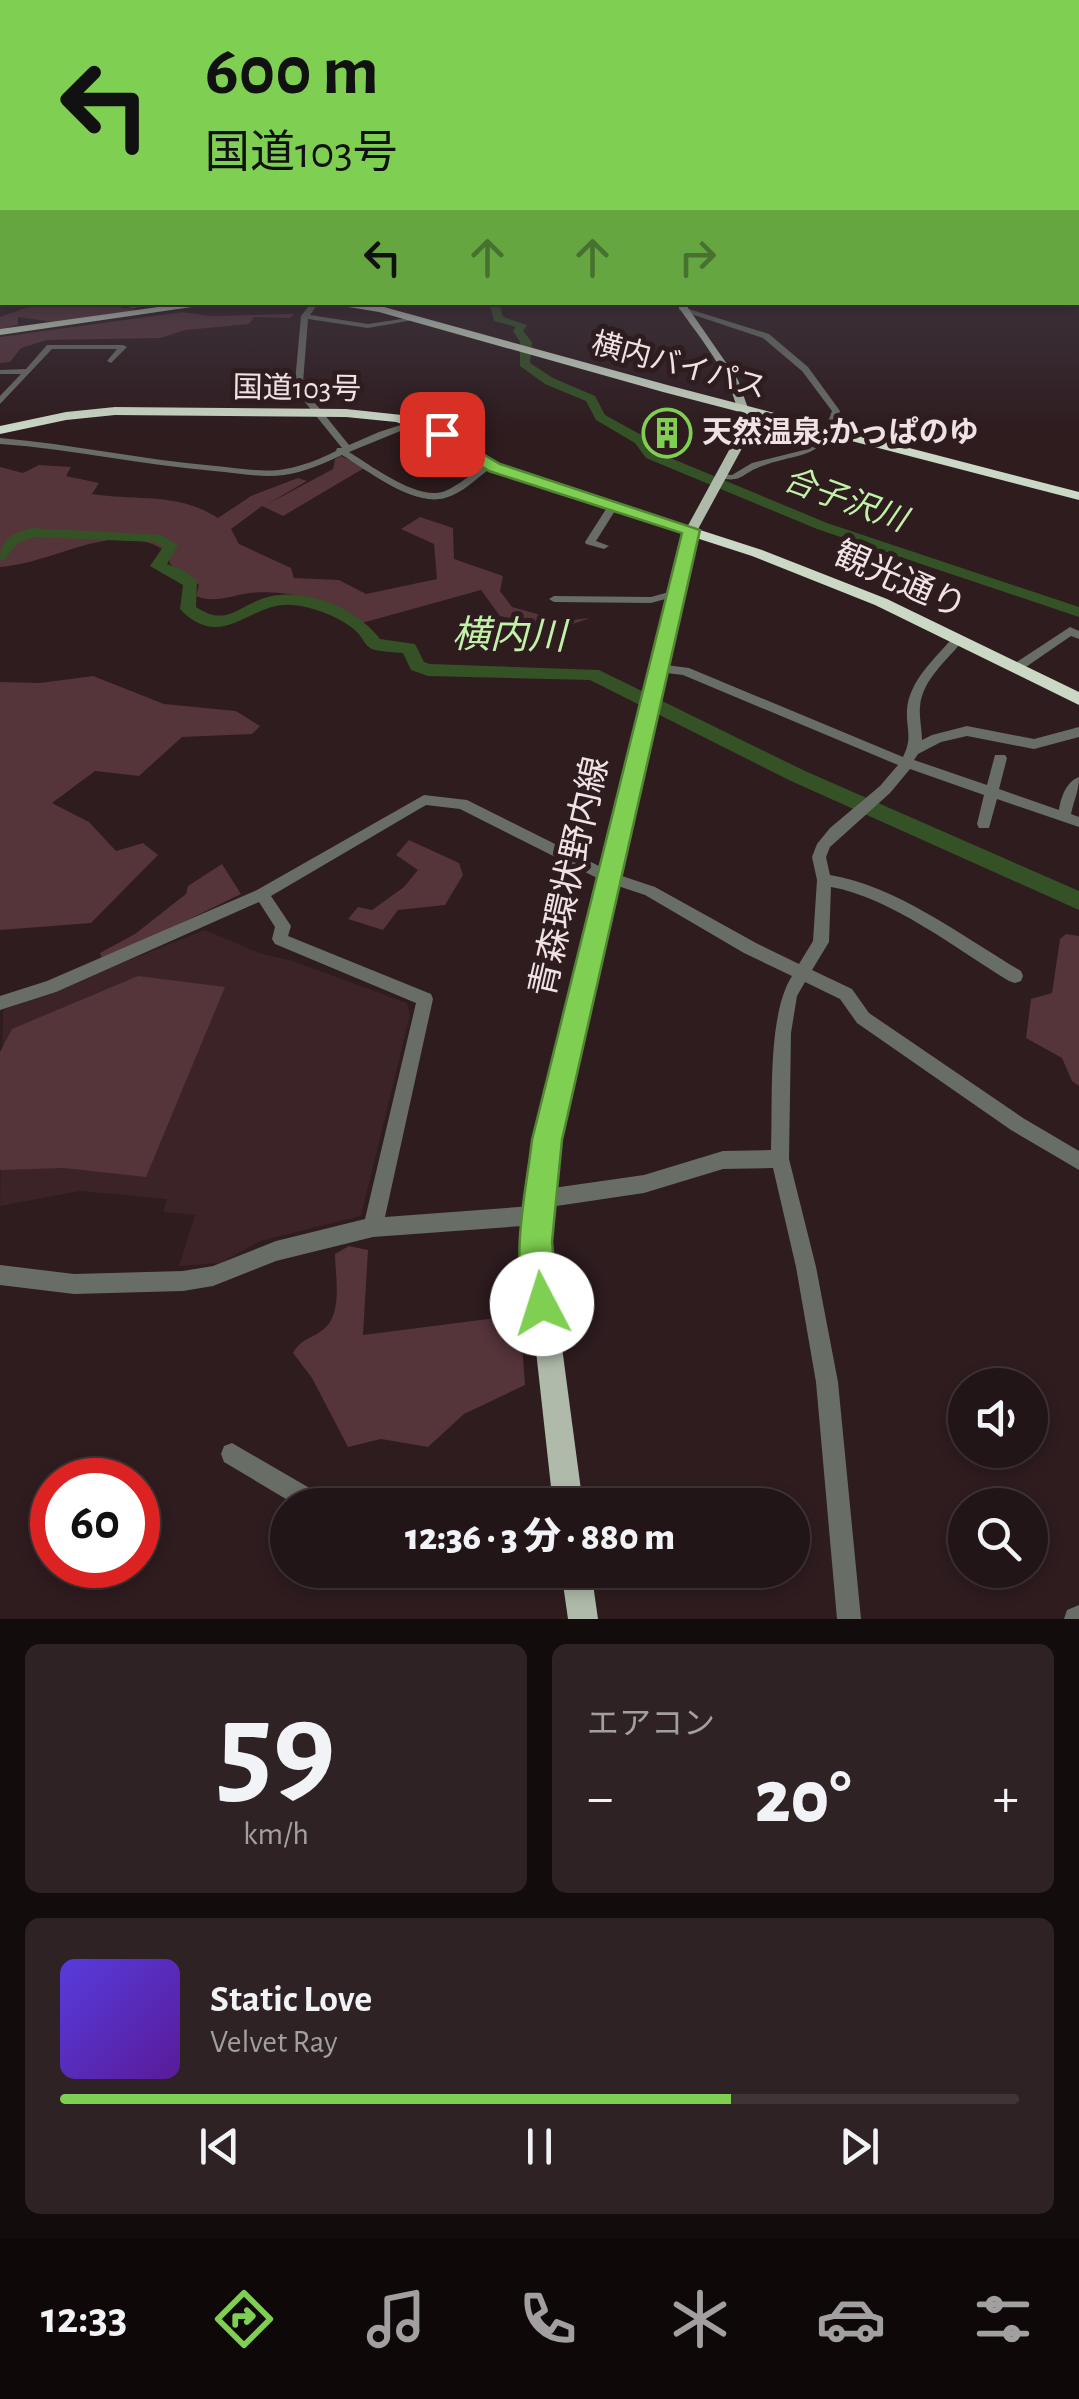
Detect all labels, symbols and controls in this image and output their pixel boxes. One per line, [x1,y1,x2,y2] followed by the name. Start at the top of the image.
[205,37,379,107] text: 600 m
[40,40,170,170] icon: left
[205,131,398,176] text: 国道103号
[355,230,410,285] icon: left
[460,230,515,285] icon: ahead
[565,230,620,285] icon: ahead
[670,230,725,285] icon: right
[588,326,770,404] street label: 横内バイパス
[232,372,362,405] street label: 国道103号
[400,392,485,477] pin
[415,407,470,462] icon: arrive
[641,407,693,459] building icon: 天然温泉;かっぱのゆ
[702,416,979,448] place label: 天然温泉;かっぱのゆ
[779,462,914,538] water label: 合子沢川
[829,535,972,625] street label: 観光通り
[452,615,570,657] water label: 横内川
[523,753,615,1000] street label: 青森環状野内線
[490,1252,594,1356] position arrow
[948,1368,1048,1588] map controls
[948,1368,1048,1468] button: sound
[30,1458,160,1588] speed limit sign: 60
[948,1488,1048,1588] button: search
[405,1519,675,1557] text: 12:36 · 3 分 · 880 m
[217,1685,335,1815] text: 59
[587,1708,715,1740] text: エアコン
[755,1761,851,1836] text: 20°
[587,1771,613,1826] text: −
[993,1771,1019,1826] text: +
[243,1818,309,1850] text: km/h
[210,1981,372,2019] text: Static Love
[210,2026,338,2058] text: Velvet Ray
[192,2119,247,2174] icon: previous
[512,2119,567,2174] icon: pause
[832,2119,887,2174] icon: next
[209,2284,279,2354] icon: directions
[361,2284,431,2354] icon: music
[513,2284,583,2354] icon: phone
[665,2284,735,2354] icon: climate
[816,2284,886,2354] icon: car
[968,2284,1038,2354] icon: filters
[41,2296,127,2341] text: 12:33

